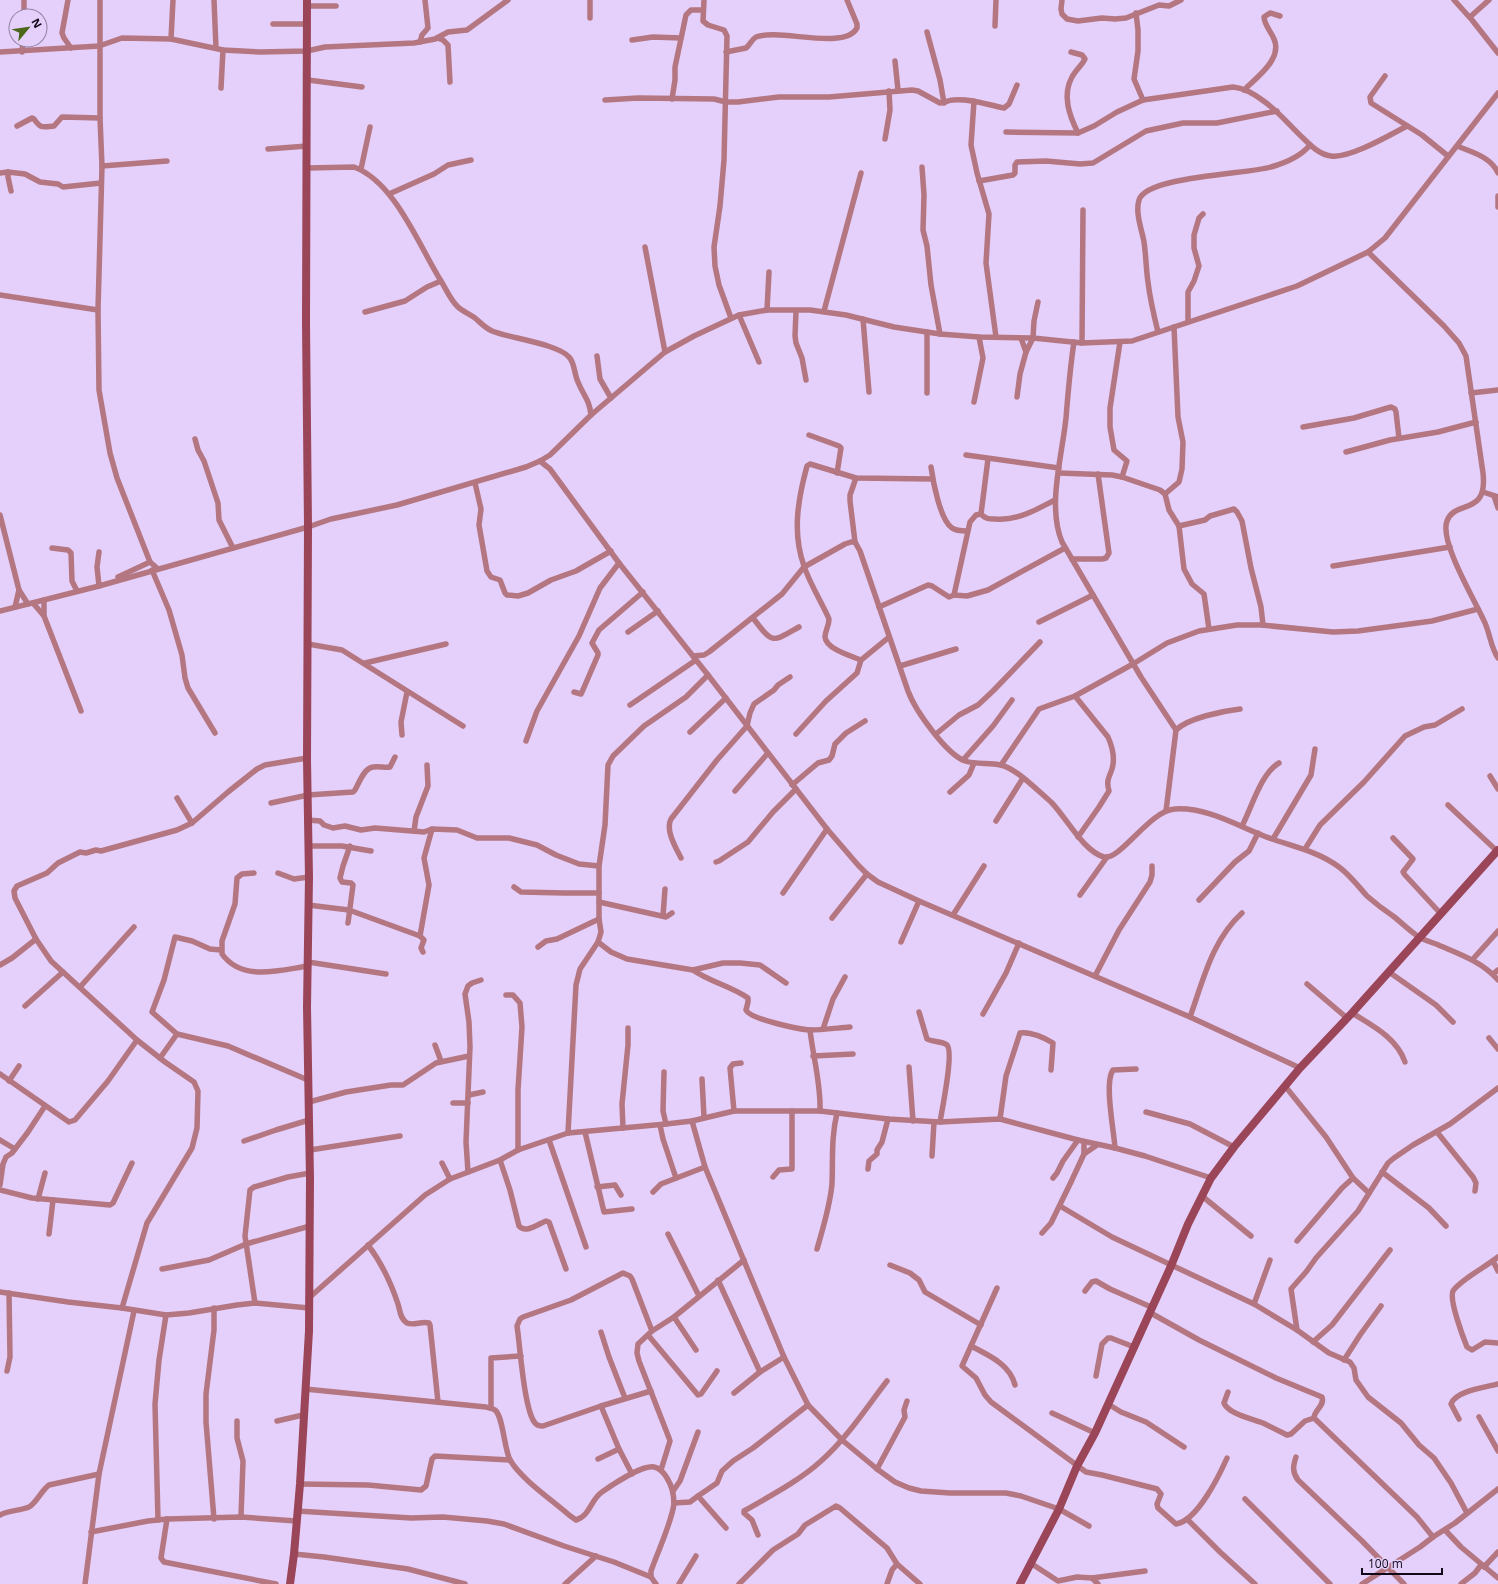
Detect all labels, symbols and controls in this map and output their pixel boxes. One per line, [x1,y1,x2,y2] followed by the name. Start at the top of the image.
[8,8,48,48] north arrow
[28,15,46,30] text: N
[1362,1550,1442,1576] scale bar
[1368,1555,1403,1572] text: 100 m

